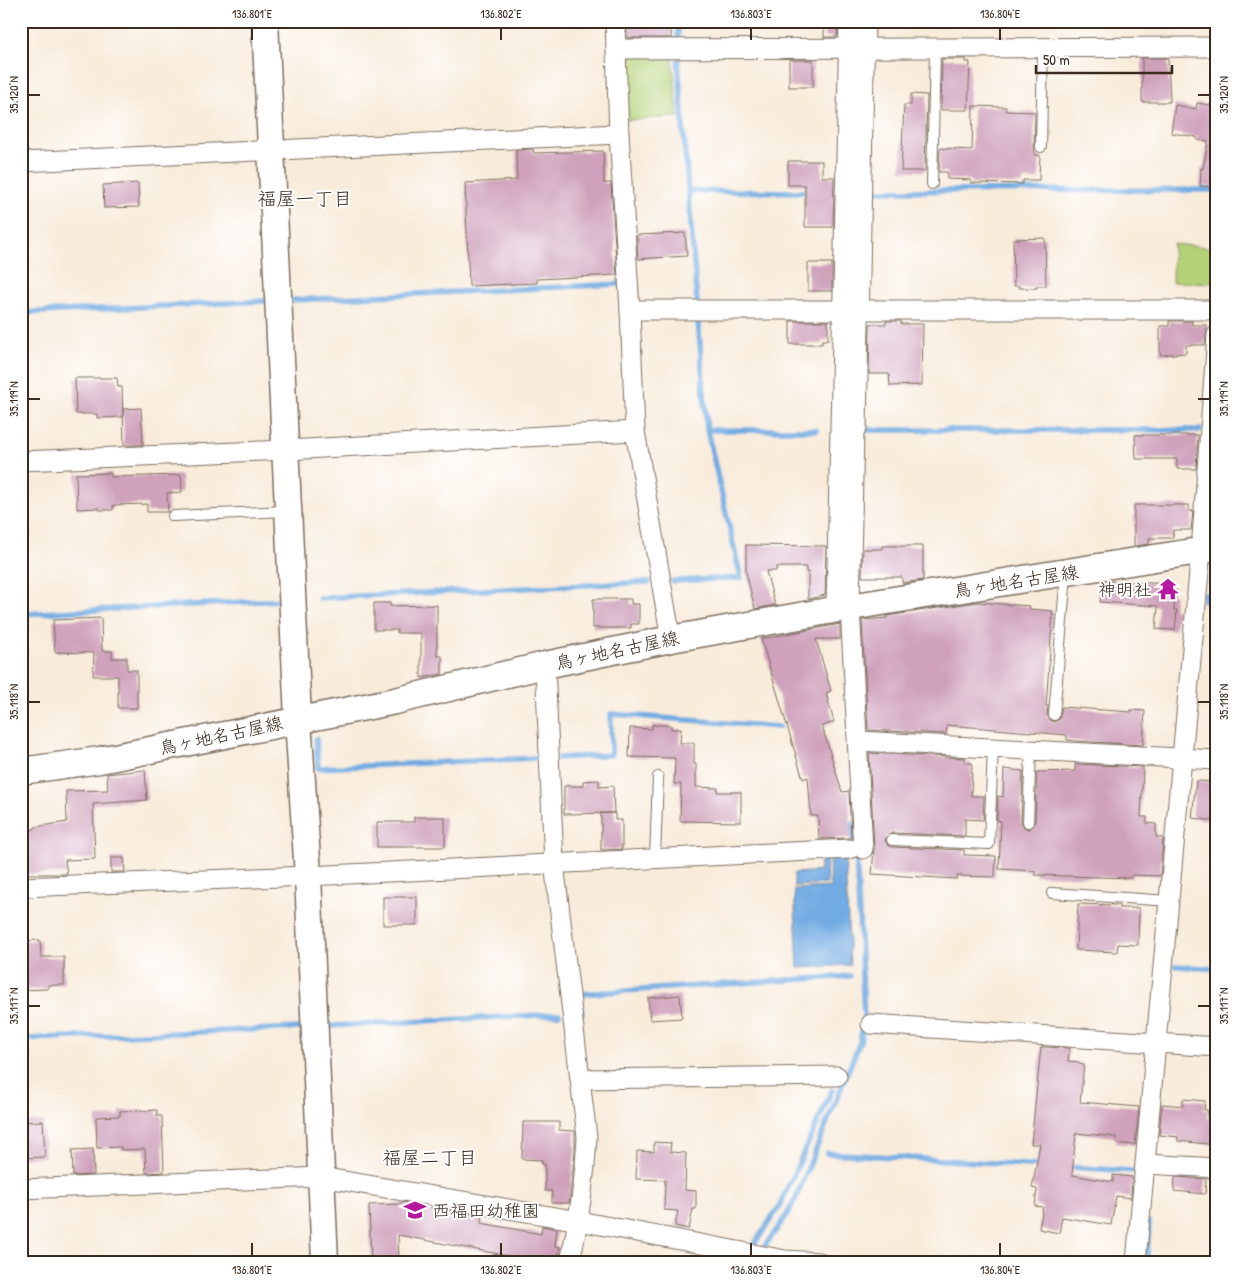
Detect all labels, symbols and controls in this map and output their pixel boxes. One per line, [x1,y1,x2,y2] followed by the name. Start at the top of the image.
[232,5,273,22] text: 136.801°E
[480,5,522,22] text: 136.802°E
[730,5,772,22] text: 136.803°E
[980,5,1021,22] text: 136.804°E
[1036,42,1172,74] scale bar
[1043,49,1070,70] text: 50 m
[5,76,22,114] text: 35.120°N
[1215,76,1232,114] text: 35.120°N
[257,185,353,211] district label: 福屋一丁目
[5,381,22,417] text: 35.119°N
[1215,381,1232,417] text: 35.119°N
[952,559,1080,603] street label: 鳥ヶ地名古屋線
[1155,576,1181,602] temple icon: 神明社
[1098,577,1152,602] place label: 神明社
[553,625,681,675] street label: 鳥ヶ地名古屋線
[5,684,22,720] text: 35.118°N
[1215,684,1232,720] text: 35.118°N
[157,710,285,760] street label: 鳥ヶ地名古屋線
[5,988,22,1024] text: 35.117°N
[1215,988,1232,1024] text: 35.117°N
[382,1144,478,1170] district label: 福屋二丁目
[402,1197,428,1223] school or university icon: 西福田幼稚園
[432,1198,540,1223] place label: 西福田幼稚園
[232,1261,273,1278] text: 136.801°E
[480,1261,522,1278] text: 136.802°E
[730,1261,772,1278] text: 136.803°E
[980,1261,1021,1278] text: 136.804°E

